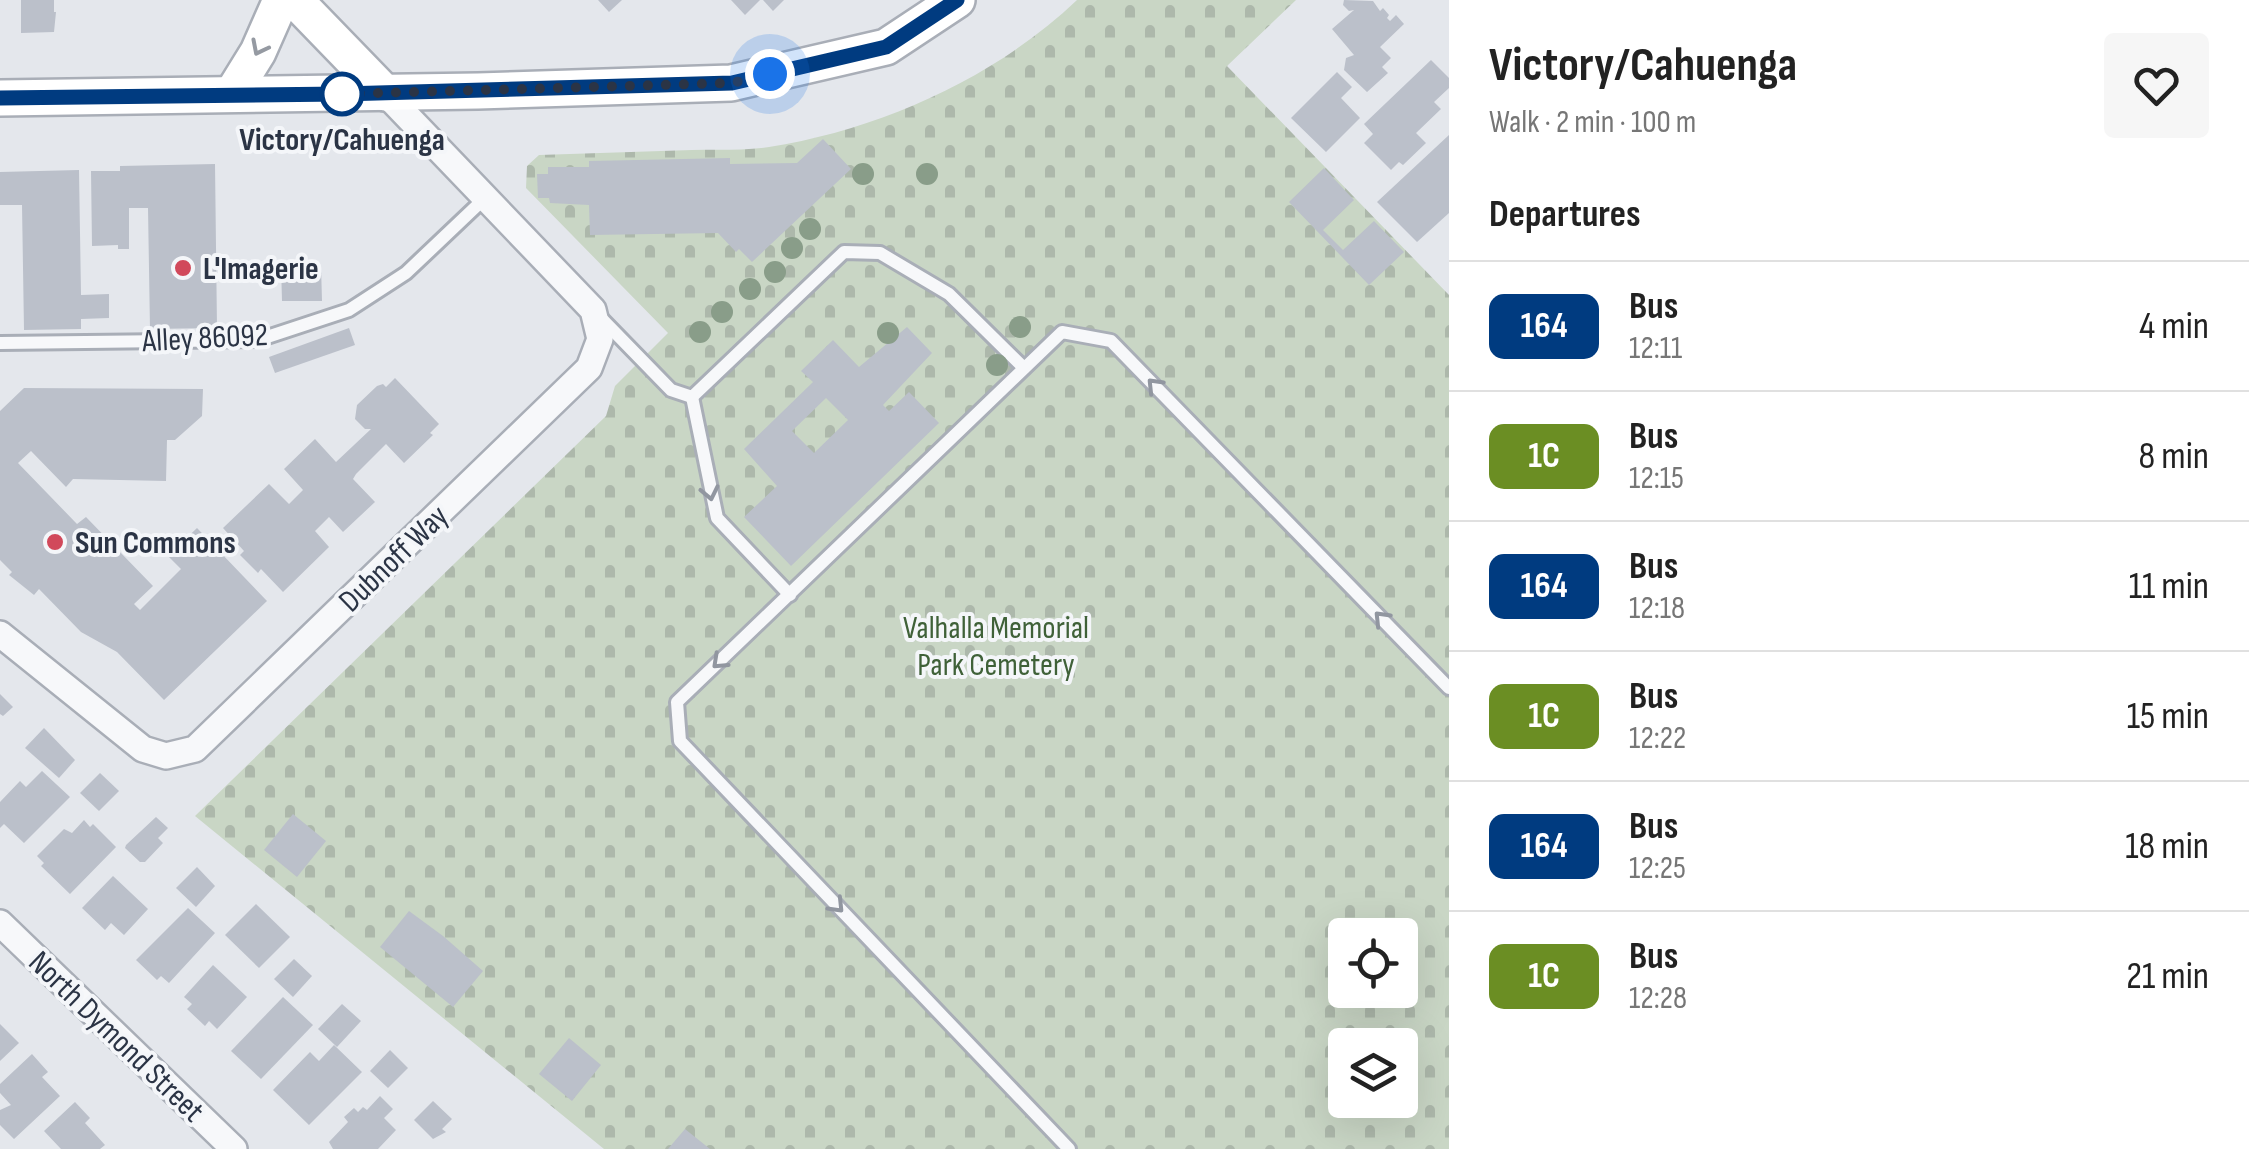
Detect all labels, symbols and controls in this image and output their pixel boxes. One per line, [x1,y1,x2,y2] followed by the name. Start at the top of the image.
[2104,33,2209,138] button: heart
[1489,37,1797,94] text: Victory/Cahuenga
[252,38,271,56] one-way arrow
[745,49,795,99] your location
[321,73,363,115] marker: Victory/Cahuenga
[1489,103,1696,142] text: Walk · 2 min · 100 m
[239,121,445,160] place label: Victory/Cahuenga
[1489,192,1641,237] text: Departures
[203,250,319,289] place label: L'Imagerie
[172,257,194,279] marker: L'Imagerie
[1629,284,1678,329] text: Bus
[2139,304,2209,349] text: 4 min
[1521,305,1567,348] text: 164
[140,316,269,361] street label: Alley 86092
[1629,329,1682,368] text: 12:11
[1148,379,1166,397] one-way arrow
[1629,414,1678,459] text: Bus
[2139,434,2209,479] text: 8 min
[1528,435,1560,478] text: 1C
[1629,459,1684,498] text: 12:15
[698,484,719,501] one-way arrow
[331,497,457,621] street label: Dubnoff Way
[75,524,236,563] place label: Sun Commons
[44,531,66,553] marker: Sun Commons
[1629,544,1678,589] text: Bus
[2129,564,2209,609] text: 11 min
[1521,565,1567,608] text: 164
[1629,589,1685,628] text: 12:18
[903,609,1089,685] park label: Valhalla Memorial Park Cemetery
[1375,611,1393,630] one-way arrow
[712,650,731,668] one-way arrow
[1629,674,1678,719] text: Bus
[2127,694,2209,739] text: 15 min
[1528,695,1560,738] text: 1C
[1629,719,1686,758] text: 12:22
[1629,804,1678,849] text: Bus
[2125,824,2209,869] text: 18 min
[1521,825,1567,868] text: 164
[1629,849,1686,888] text: 12:25
[826,894,844,912] one-way arrow
[1328,918,1418,1118] map controls
[1328,918,1418,1008] button: locate
[1629,934,1678,979] text: Bus
[20,943,212,1131] street label: North Dymond Street
[2126,954,2209,999] text: 21 min
[1528,955,1560,998] text: 1C
[1629,979,1687,1018] text: 12:28
[1328,1028,1418,1118] button: layers

